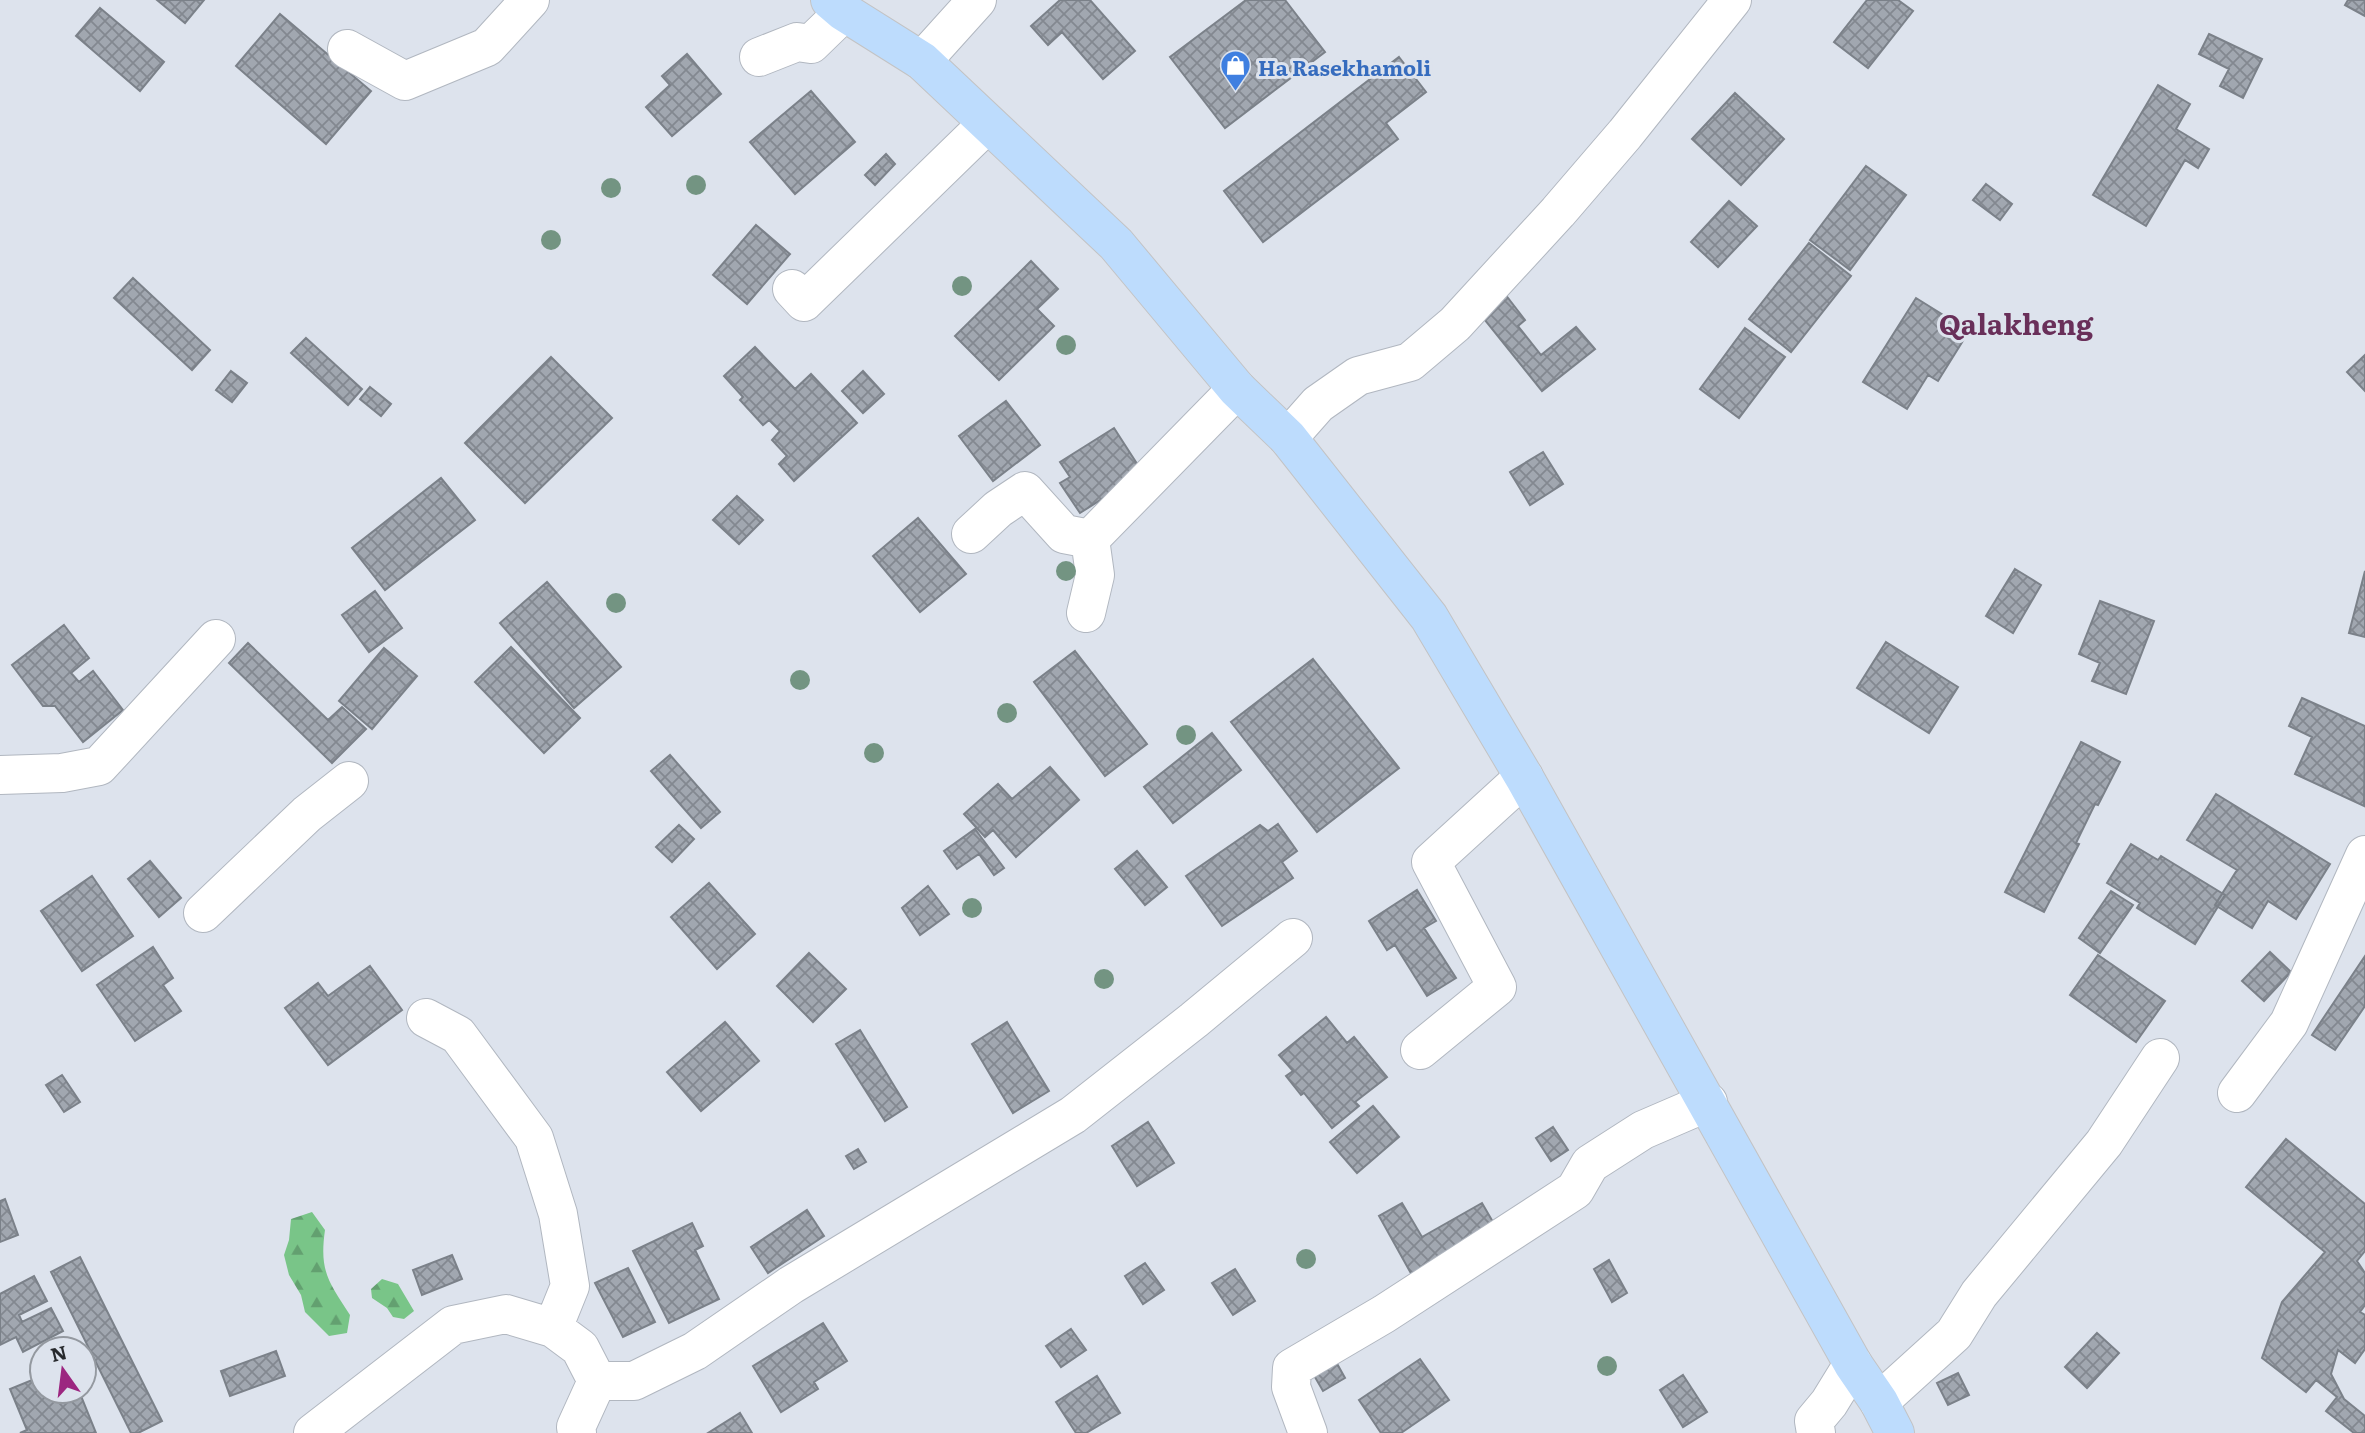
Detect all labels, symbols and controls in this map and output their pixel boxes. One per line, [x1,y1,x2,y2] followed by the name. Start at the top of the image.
[1218,49,1252,93] shop icon: Ha Rasekhamoli
[1258,51,1432,82] place label: Ha Rasekhamoli
[1939,302,2094,344] district label: Qalakheng
[28,1335,98,1405] north arrow
[48,1337,70,1368] text: N

